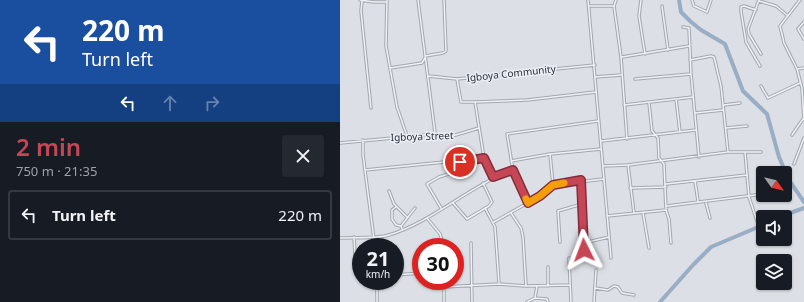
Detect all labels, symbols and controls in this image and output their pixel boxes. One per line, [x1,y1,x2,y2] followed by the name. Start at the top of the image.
[82,11,165,49] text: 220 m
[16,16,68,68] icon: left
[82,47,153,71] text: Turn left
[466,61,557,85] street label: Igboya Community
[117,92,139,114] icon: left
[159,92,181,114] icon: ahead
[201,92,223,114] icon: right
[390,128,454,144] street label: Igboya Street
[16,130,81,163] text: 2 min
[282,135,324,177] button: close
[443,145,477,179] pin
[449,151,471,173] icon: arrive
[16,162,97,180] text: 750 m · 21:35
[756,166,792,202] north arrow
[756,166,792,290] map controls
[18,204,40,226] icon: left
[52,205,116,225] text: Turn left
[278,205,322,225] text: 220 m
[756,210,792,246] button: sound
[563,229,605,271] position arrow
[412,238,464,290] speed limit sign: 30
[367,245,389,272] text: 21
[756,254,792,290] button: layers
[366,267,390,281] text: km/h

